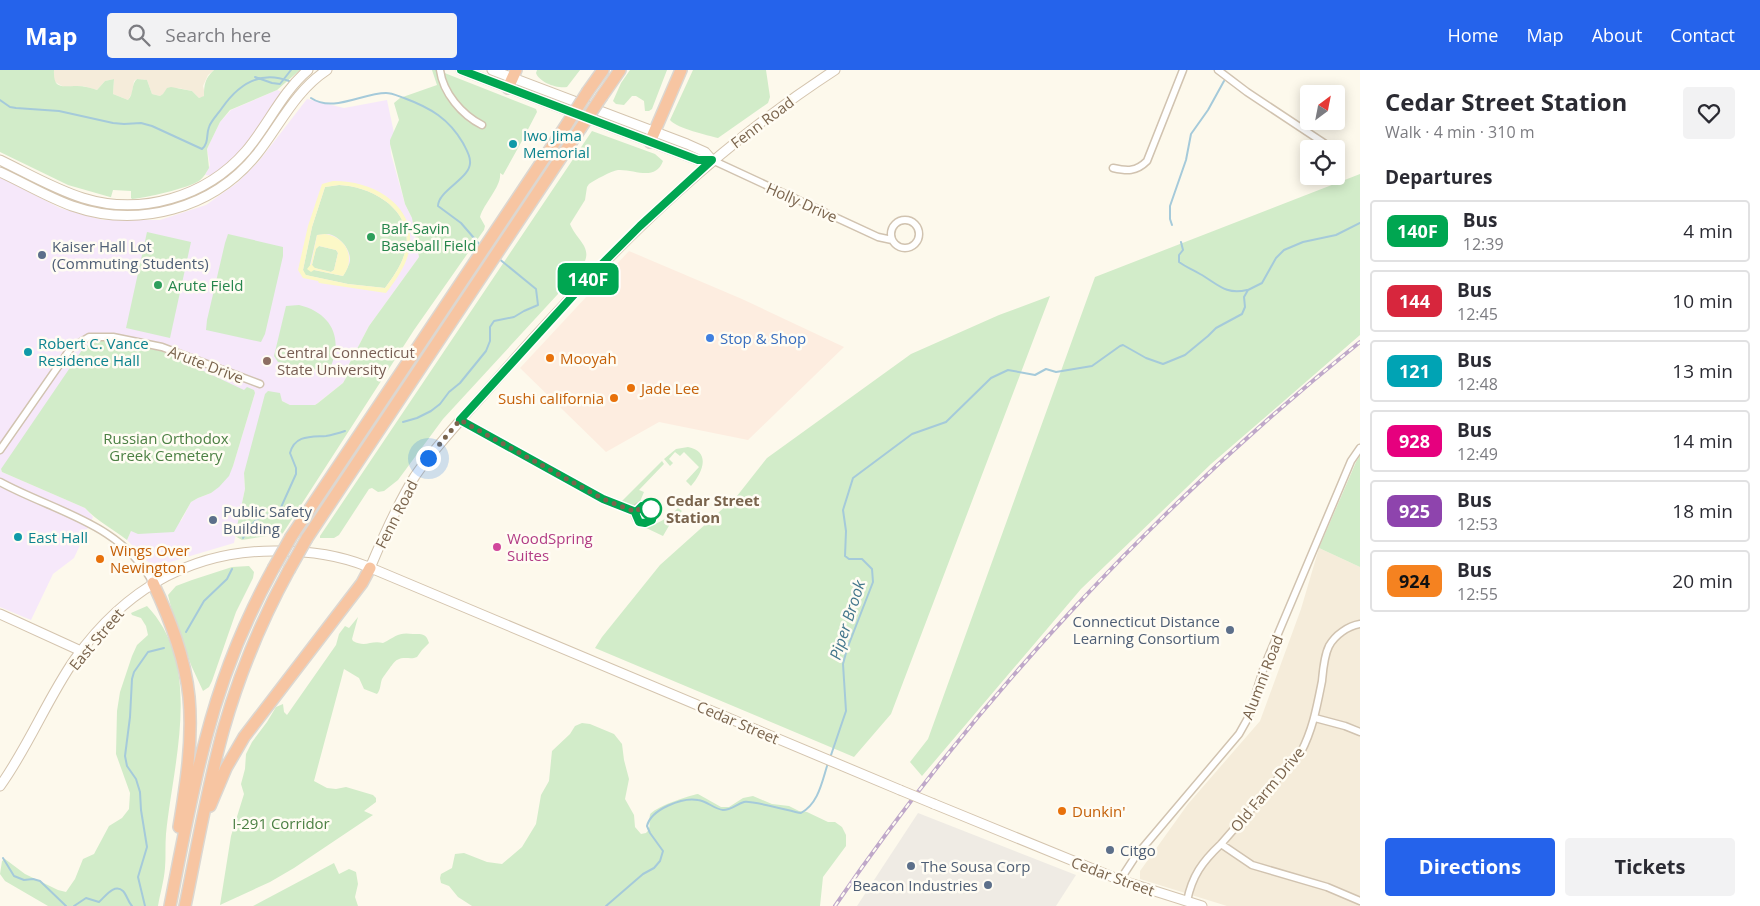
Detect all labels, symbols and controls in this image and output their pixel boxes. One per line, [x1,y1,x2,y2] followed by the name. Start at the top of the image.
[107,13,457,58] search box
[25,19,77,52] text: Map
[125,21,153,49] icon: search
[165,22,271,48] text: Search here
[1448,23,1498,47] text: Home
[1526,23,1564,47] text: Map
[1592,23,1642,47] text: About
[1670,23,1735,47] text: Contact
[1300,85,1345,130] north arrow
[1300,85,1345,185] map controls
[1385,85,1627,118] text: Cedar Street Station
[1683,87,1735,139] button: heart
[726,92,798,152] street label: Fenn Road
[1385,121,1535,143] text: Walk · 4 min · 310 m
[523,125,590,162] place label: Iwo Jima Memorial
[507,138,519,150] marker: Iwo Jima Memorial
[1300,140,1345,185] button: locate
[1385,164,1492,190] text: Departures
[763,177,841,227] street label: Holly Drive
[1463,207,1497,233] text: Bus
[381,218,477,255] place label: Balf-Savin Baseball Field
[1683,218,1733,244] text: 4 min
[1397,219,1438,243] text: 140F
[365,231,377,243] marker: Balf-Savin Baseball Field
[1463,233,1504,255] text: 12:39
[52,236,209,273] place label: Kaiser Hall Lot (Commuting Students)
[36,249,48,261] marker: Kaiser Hall Lot (Commuting Students)
[553,263,623,295] line badge: 140F
[568,267,608,291] text: 140F
[168,275,243,295] place label: Arute Field
[1457,277,1492,303] text: Bus
[152,279,164,291] marker: Arute Field
[1672,288,1733,314] text: 10 min
[1399,289,1430,313] text: 144
[1457,303,1498,325] text: 12:45
[720,328,806,348] place label: Stop & Shop
[704,332,716,344] marker: Stop & Shop
[38,333,149,370] place label: Robert C. Vance Residence Hall
[165,340,247,388] street label: Arute Drive
[277,342,415,379] place label: Central Connecticut State University
[22,346,34,358] marker: Robert C. Vance Residence Hall
[1457,347,1492,373] text: Bus
[560,348,617,368] place label: Mooyah
[544,352,556,364] marker: Mooyah
[261,355,273,367] marker: Central Connecticut State University
[1672,358,1733,384] text: 13 min
[1399,359,1430,383] text: 121
[1457,373,1498,395] text: 12:48
[639,378,700,398] place label: Jade Lee
[625,382,637,394] marker: Jade Lee
[498,388,604,408] place label: Sushi california
[608,392,620,404] marker: Sushi california
[1457,417,1492,443] text: Bus
[103,428,229,465] park label: Russian Orthodox Greek Cemetery
[1672,428,1733,454] text: 14 min
[1399,429,1430,453] text: 928
[1457,443,1498,465] text: 12:49
[416,446,441,471] your location
[370,476,422,552] street label: Fenn Road
[1457,487,1492,513] text: Bus
[666,490,760,527] place label: Cedar Street Station
[640,498,662,520] marker: Cedar Street Station
[1672,498,1733,524] text: 18 min
[1399,499,1430,523] text: 925
[223,501,312,538] place label: Public Safety Building
[1457,513,1498,535] text: 12:53
[207,514,219,526] marker: Public Safety Building
[28,527,88,547] place label: East Hall
[507,528,593,565] place label: WoodSpring Suites
[12,531,24,543] marker: East Hall
[110,540,190,577] place label: Wings Over Newington
[491,541,503,553] marker: WoodSpring Suites
[94,553,106,565] marker: Wings Over Newington
[1457,557,1492,583] text: Bus
[1672,568,1733,594] text: 20 min
[1399,569,1430,593] text: 924
[824,576,871,663] water label: Piper Brook
[1457,583,1498,605] text: 12:55
[64,604,128,674] street label: East Street
[1072,611,1220,648] place label: Connecticut Distance Learning Consortium
[1224,624,1236,636] marker: Connecticut Distance Learning Consortium
[1237,632,1287,722] street label: Alumni Road
[694,696,782,748] street label: Cedar Street
[1226,742,1308,836] street label: Old Farm Drive
[1072,801,1125,821] place label: Dunkin'
[1056,805,1068,817] marker: Dunkin'
[232,813,330,833] park label: I-291 Corridor
[1385,838,1555,896] button: Directions
[1565,838,1735,896] button: Tickets
[1120,840,1156,860] place label: Citgo
[1104,844,1116,856] marker: Citgo
[1069,852,1157,900] street label: Cedar Street
[921,856,1030,876] place label: The Sousa Corp
[905,860,917,872] marker: The Sousa Corp
[852,875,978,895] place label: Beacon Industries
[982,879,994,891] marker: Beacon Industries

